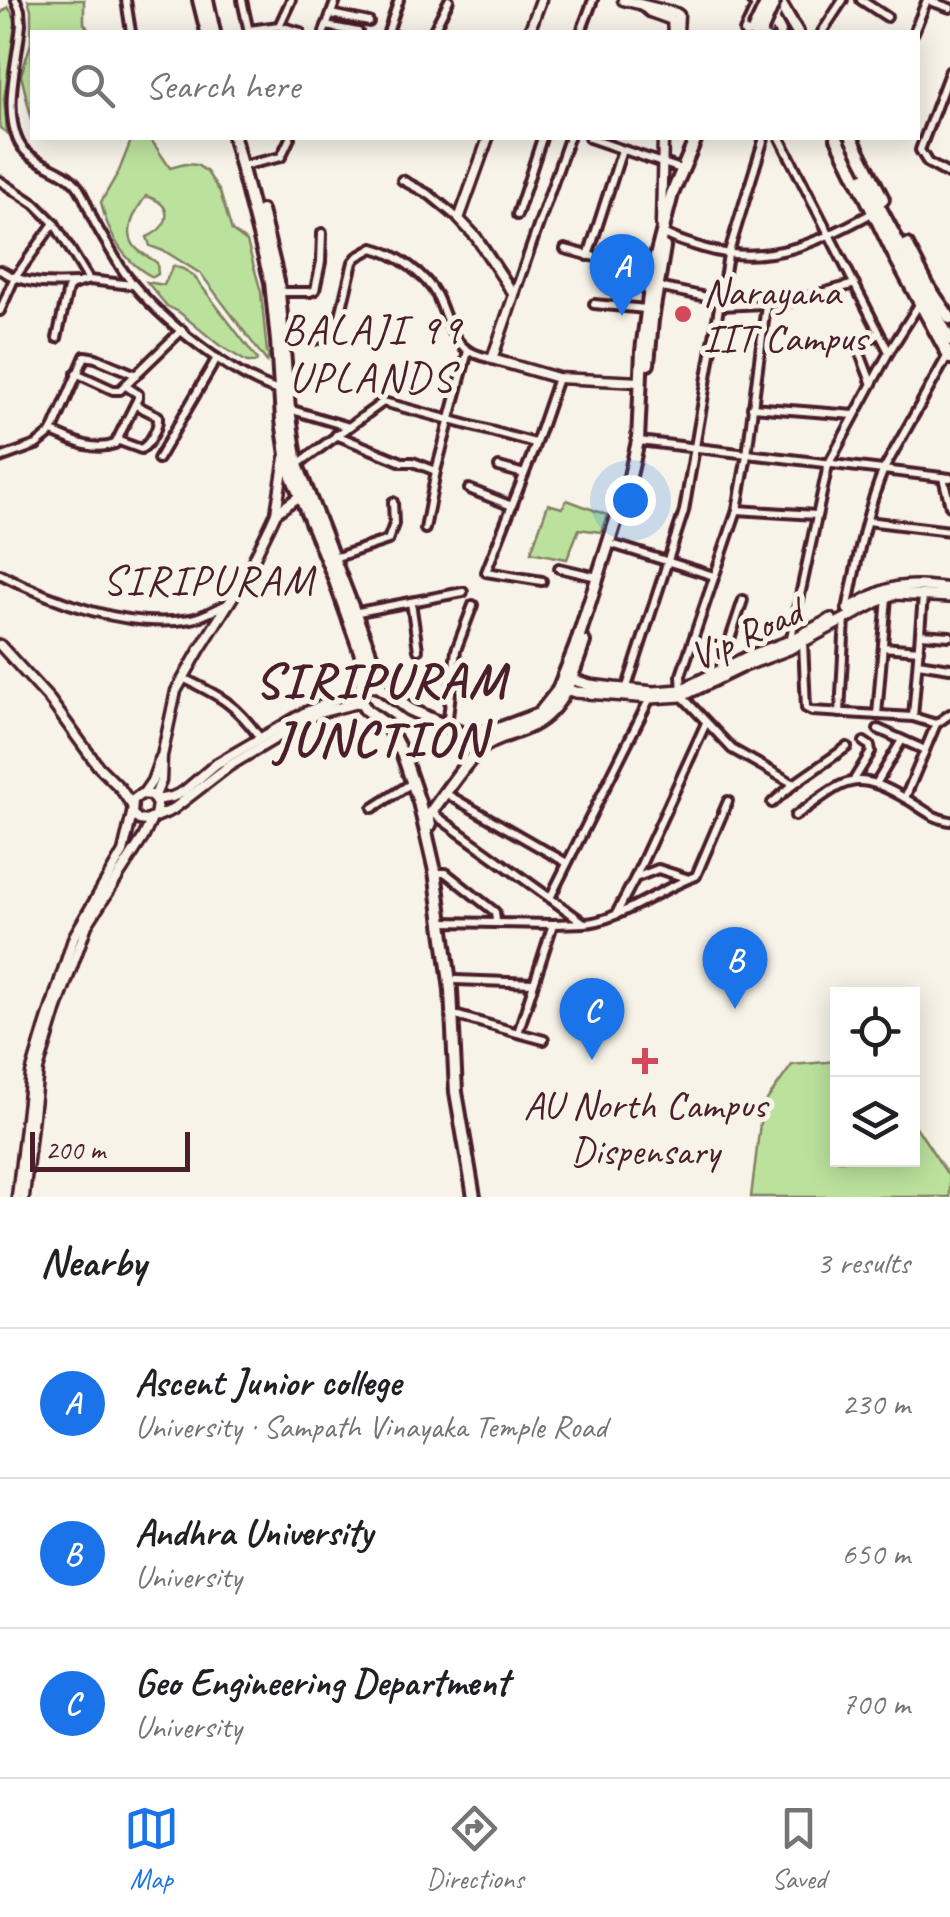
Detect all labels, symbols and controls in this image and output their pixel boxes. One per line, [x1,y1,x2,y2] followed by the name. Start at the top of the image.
[30,30,920,140] search box
[65,58,120,113] icon: search
[145,62,300,109] text: Search here
[590,234,654,316] pin: A
[703,267,870,363] place label: Narayana IIT Campus
[281,303,463,404] district label: BALAJI 99 UPLANDS
[672,303,694,325] marker: Narayana IIT Campus
[605,475,656,526] your location
[103,554,317,607] district label: SIRIPURAM
[681,584,815,682] street label: Vip Road
[255,649,511,770] district label: SIRIPURAM JUNCTION
[702,926,768,1009] pin: B
[560,978,624,1060] pin: C
[830,987,920,1167] map controls
[830,987,920,1077] button: locate
[632,1048,658,1074] marker: AU North Campus Dispensary
[830,1077,920,1167] button: layers
[523,1080,770,1176] place label: AU North Campus Dispensary
[30,1127,190,1172] scale bar
[45,1132,105,1167] text: 200 m
[40,1236,146,1289] text: Nearby
[816,1242,910,1283] text: 3 results
[135,1359,401,1406] text: Ascent Junior college
[64,1383,81,1424] text: A
[841,1383,910,1424] text: 230 m
[135,1406,607,1447] text: University · Sampath Vinayaka Temple Road
[135,1509,372,1556] text: Andhra University
[64,1533,81,1574] text: B
[841,1533,910,1574] text: 650 m
[135,1556,242,1597] text: University
[135,1659,509,1706] text: Geo Engineering Department
[65,1683,80,1724] text: C
[841,1683,910,1724] text: 700 m
[135,1706,242,1747] text: University
[124,1801,179,1896] tab: Map
[426,1801,524,1896] tab: Directions
[771,1801,826,1896] tab: Saved

